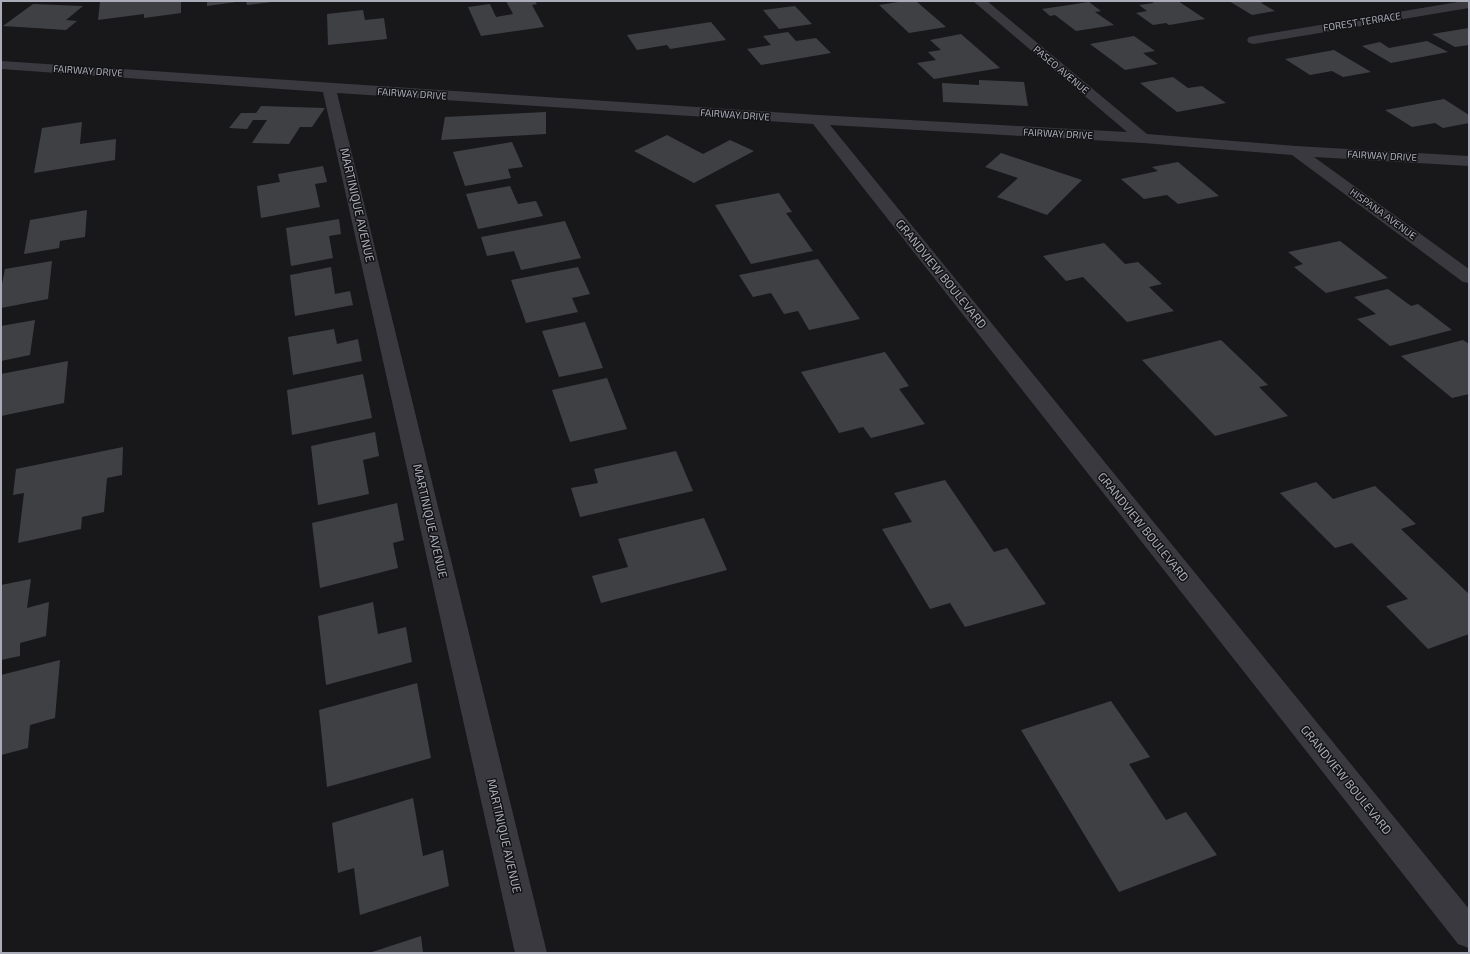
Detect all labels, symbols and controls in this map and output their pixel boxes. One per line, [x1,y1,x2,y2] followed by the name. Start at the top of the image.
[1322,10,1402,34] street label: FOREST TERRACE
[1031,43,1091,97] street label: PASEO AVENUE
[53,63,123,79] street label: FAIRWAY DRIVE
[377,86,447,102] street label: FAIRWAY DRIVE
[700,107,770,123] street label: FAIRWAY DRIVE
[1023,126,1093,142] street label: FAIRWAY DRIVE
[337,147,377,263] street label: MARTINIQUE AVENUE
[1347,148,1417,164] street label: FAIRWAY DRIVE
[1347,186,1419,242] street label: HISPANA AVENUE
[893,217,989,331] street label: GRANDVIEW BOULEVARD
[410,463,450,579] street label: MARTINIQUE AVENUE
[1095,470,1191,584] street label: GRANDVIEW BOULEVARD
[1298,723,1394,837] street label: GRANDVIEW BOULEVARD
[484,778,524,894] street label: MARTINIQUE AVENUE

